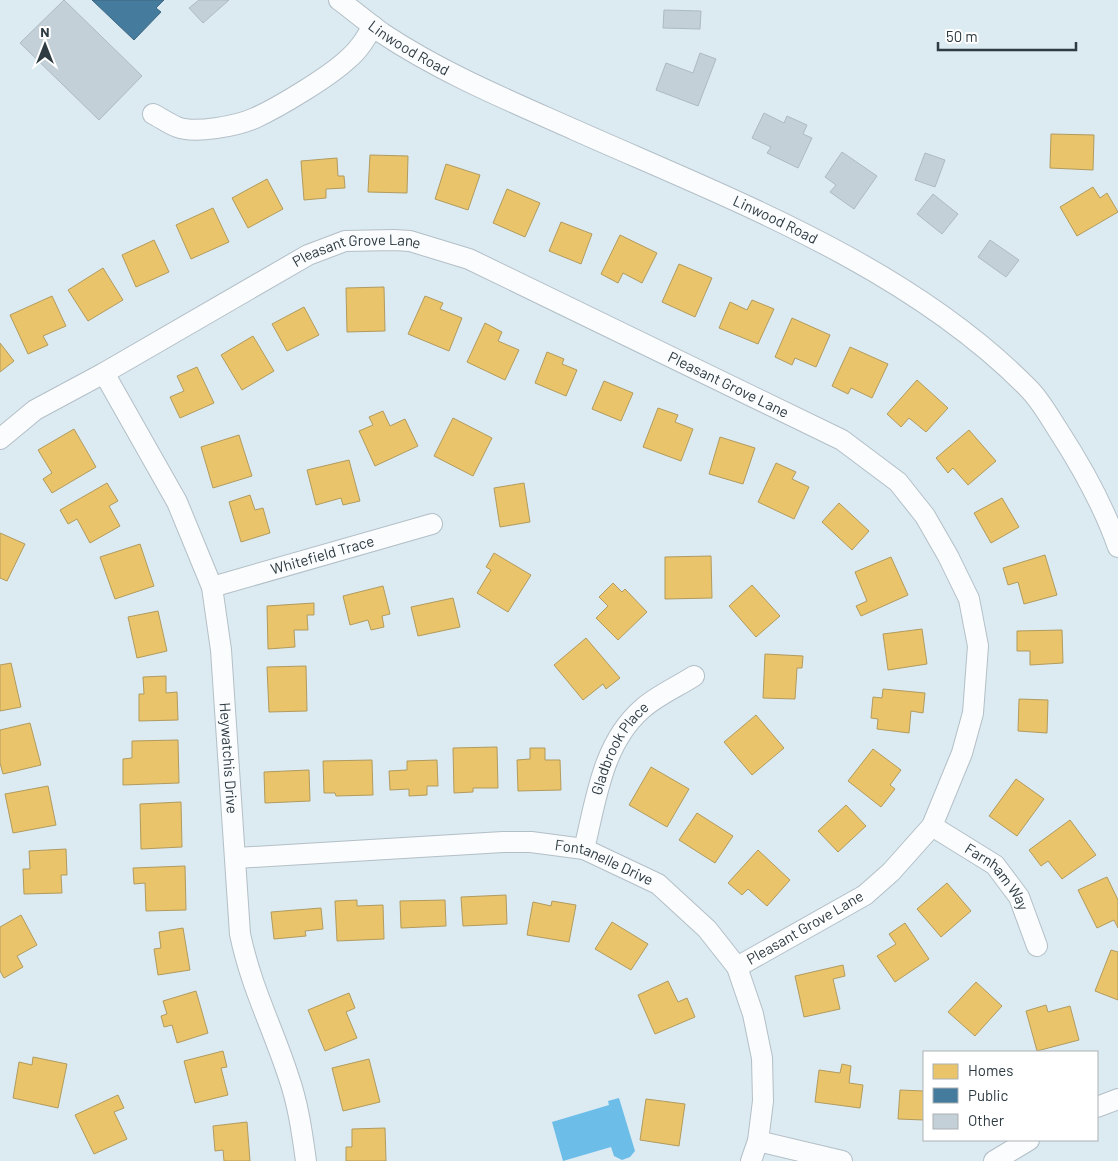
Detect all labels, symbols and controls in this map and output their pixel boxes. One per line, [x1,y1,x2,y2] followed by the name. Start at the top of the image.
[365,16,453,79] street label: Linwood Road
[20,20,70,70] north arrow
[938,20,1076,52] scale bar
[40,23,50,40] text: N
[946,27,978,45] text: 50 m
[731,191,821,247] street label: Linwood Road
[289,230,423,270] street label: Pleasant Grove Lane
[666,347,792,421] street label: Pleasant Grove Lane
[268,531,376,578] street label: Whitefield Trace
[587,697,652,797] street label: Gladbrook Place
[217,702,242,814] street label: Heywatchis Drive
[554,835,656,888] street label: Fontanelle Drive
[962,839,1033,913] street label: Farnham Way
[743,886,866,968] street label: Pleasant Grove Lane
[923,1051,1098,1141] legend
[968,1061,1013,1079] text: Homes
[968,1086,1008,1104] text: Public
[968,1111,1005,1129] text: Other

